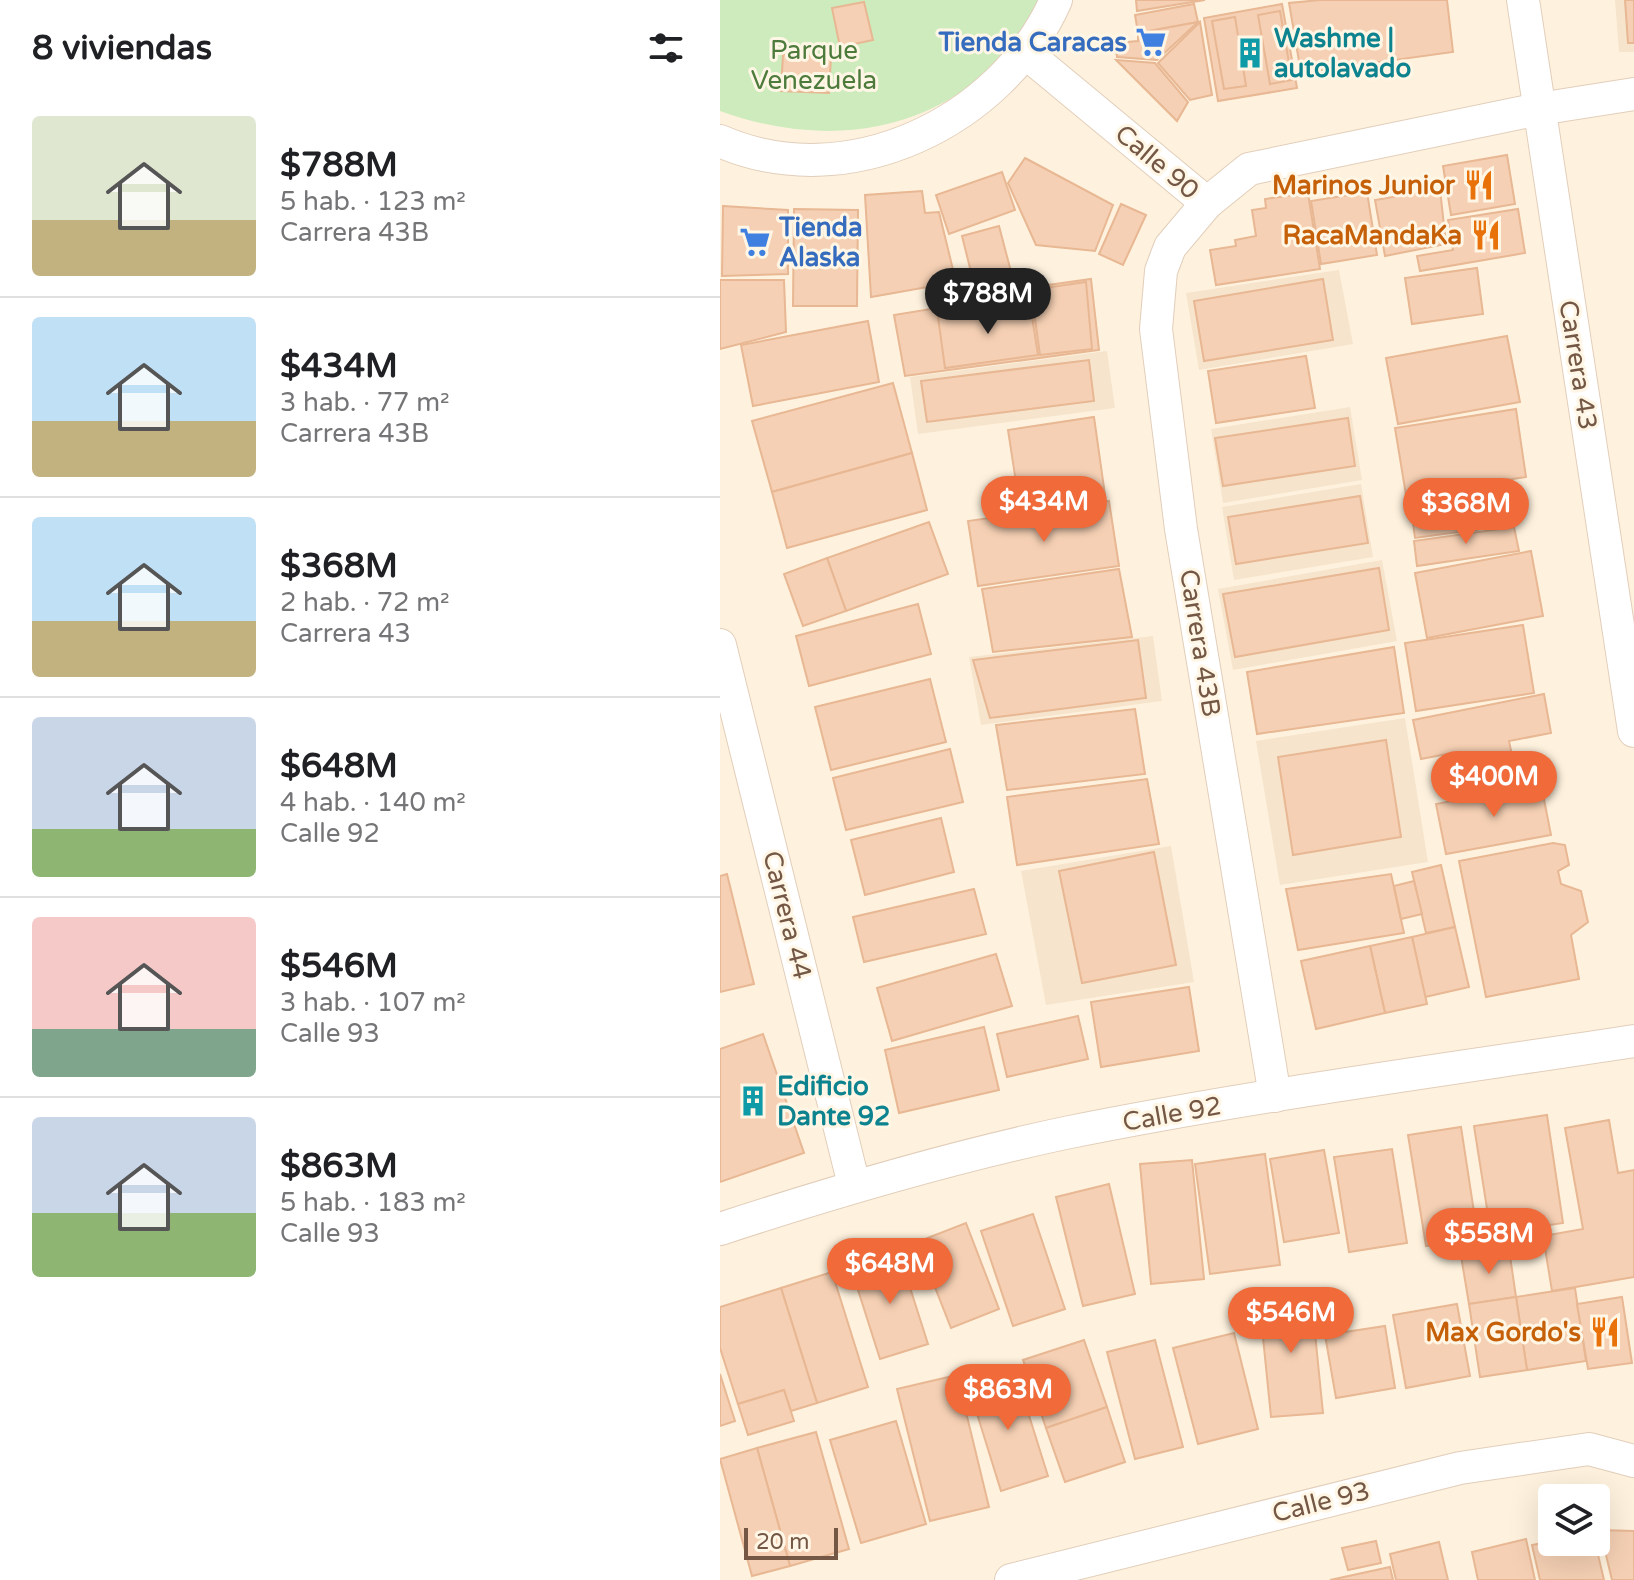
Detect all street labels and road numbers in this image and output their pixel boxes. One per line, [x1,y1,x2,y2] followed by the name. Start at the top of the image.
[1109,118,1205,206] street label: Calle 90
[1552,298,1604,432] street label: Carrera 43
[1173,567,1227,719] street label: Carrera 43B
[756,848,818,982] street label: Carrera 44
[1120,1090,1224,1138] street label: Calle 92
[1269,1475,1373,1529] street label: Calle 93

